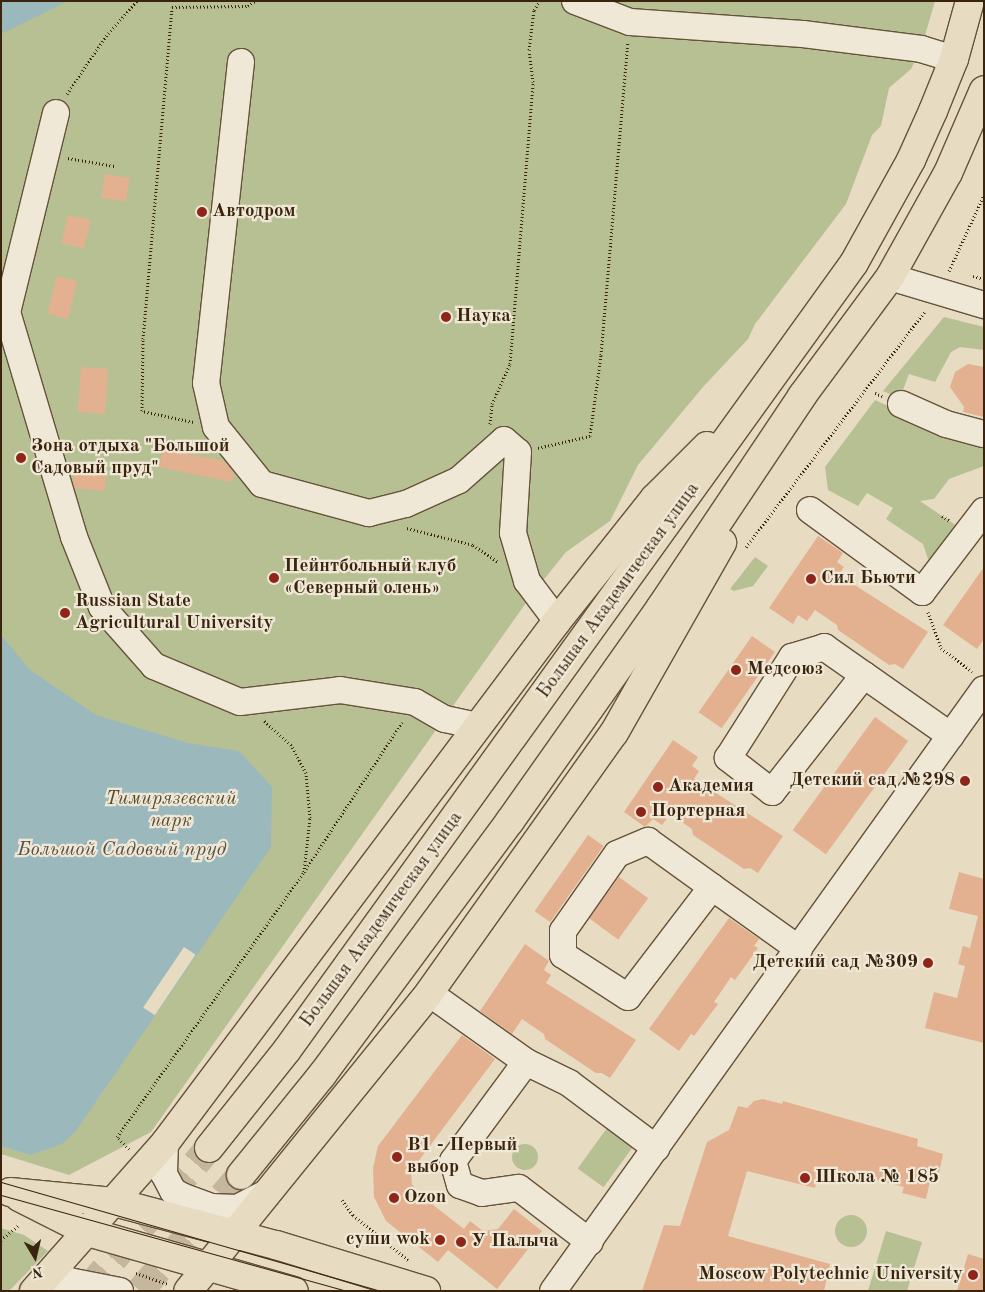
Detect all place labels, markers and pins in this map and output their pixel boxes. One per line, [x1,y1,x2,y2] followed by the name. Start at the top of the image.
[212,201,296,223] place label: Автодром
[196,206,208,218] marker: Автодром
[456,306,511,328] place label: Наука
[440,311,452,323] marker: Наука
[31,436,230,480] place label: Зона отдыха "Большой Садовый пруд"
[15,452,27,464] marker: Зона отдыха "Большой Садовый пруд"
[284,556,457,600] place label: Пейнтбольный клуб «Северный олень»
[821,568,916,590] place label: Сил Бьюти
[268,572,280,584] marker: Пейнтбольный клуб «Северный олень»
[805,573,817,585] marker: Сил Бьюти
[75,591,274,635] place label: Russian State Agricultural University
[59,607,71,619] marker: Russian State Agricultural University
[747,659,823,681] place label: Медсоюз
[729,663,743,677] marker: Медсоюз
[790,770,955,792] place label: Детский сад №298
[959,775,971,787] marker: Детский сад №298
[668,776,754,798] place label: Академия
[652,781,664,793] marker: Академия
[651,801,745,823] place label: Портерная
[635,806,647,818] marker: Портерная
[753,952,918,974] place label: Детский сад №309
[922,957,934,969] marker: Детский сад №309
[407,1135,517,1179] place label: В1 - Первый выбор
[391,1151,403,1163] marker: В1 - Первый выбор
[815,1167,939,1189] place label: Школа № 185
[799,1172,811,1184] marker: Школа № 185
[404,1187,446,1209] place label: Ozon
[388,1192,400,1204] marker: Ozon
[346,1229,430,1251] place label: суши wok
[471,1231,559,1253] place label: У Палыча
[434,1234,446,1246] marker: суши wok
[455,1236,467,1248] marker: У Палыча
[698,1264,963,1286] place label: Moscow Polytechnic University
[967,1269,979,1281] marker: Moscow Polytechnic University

